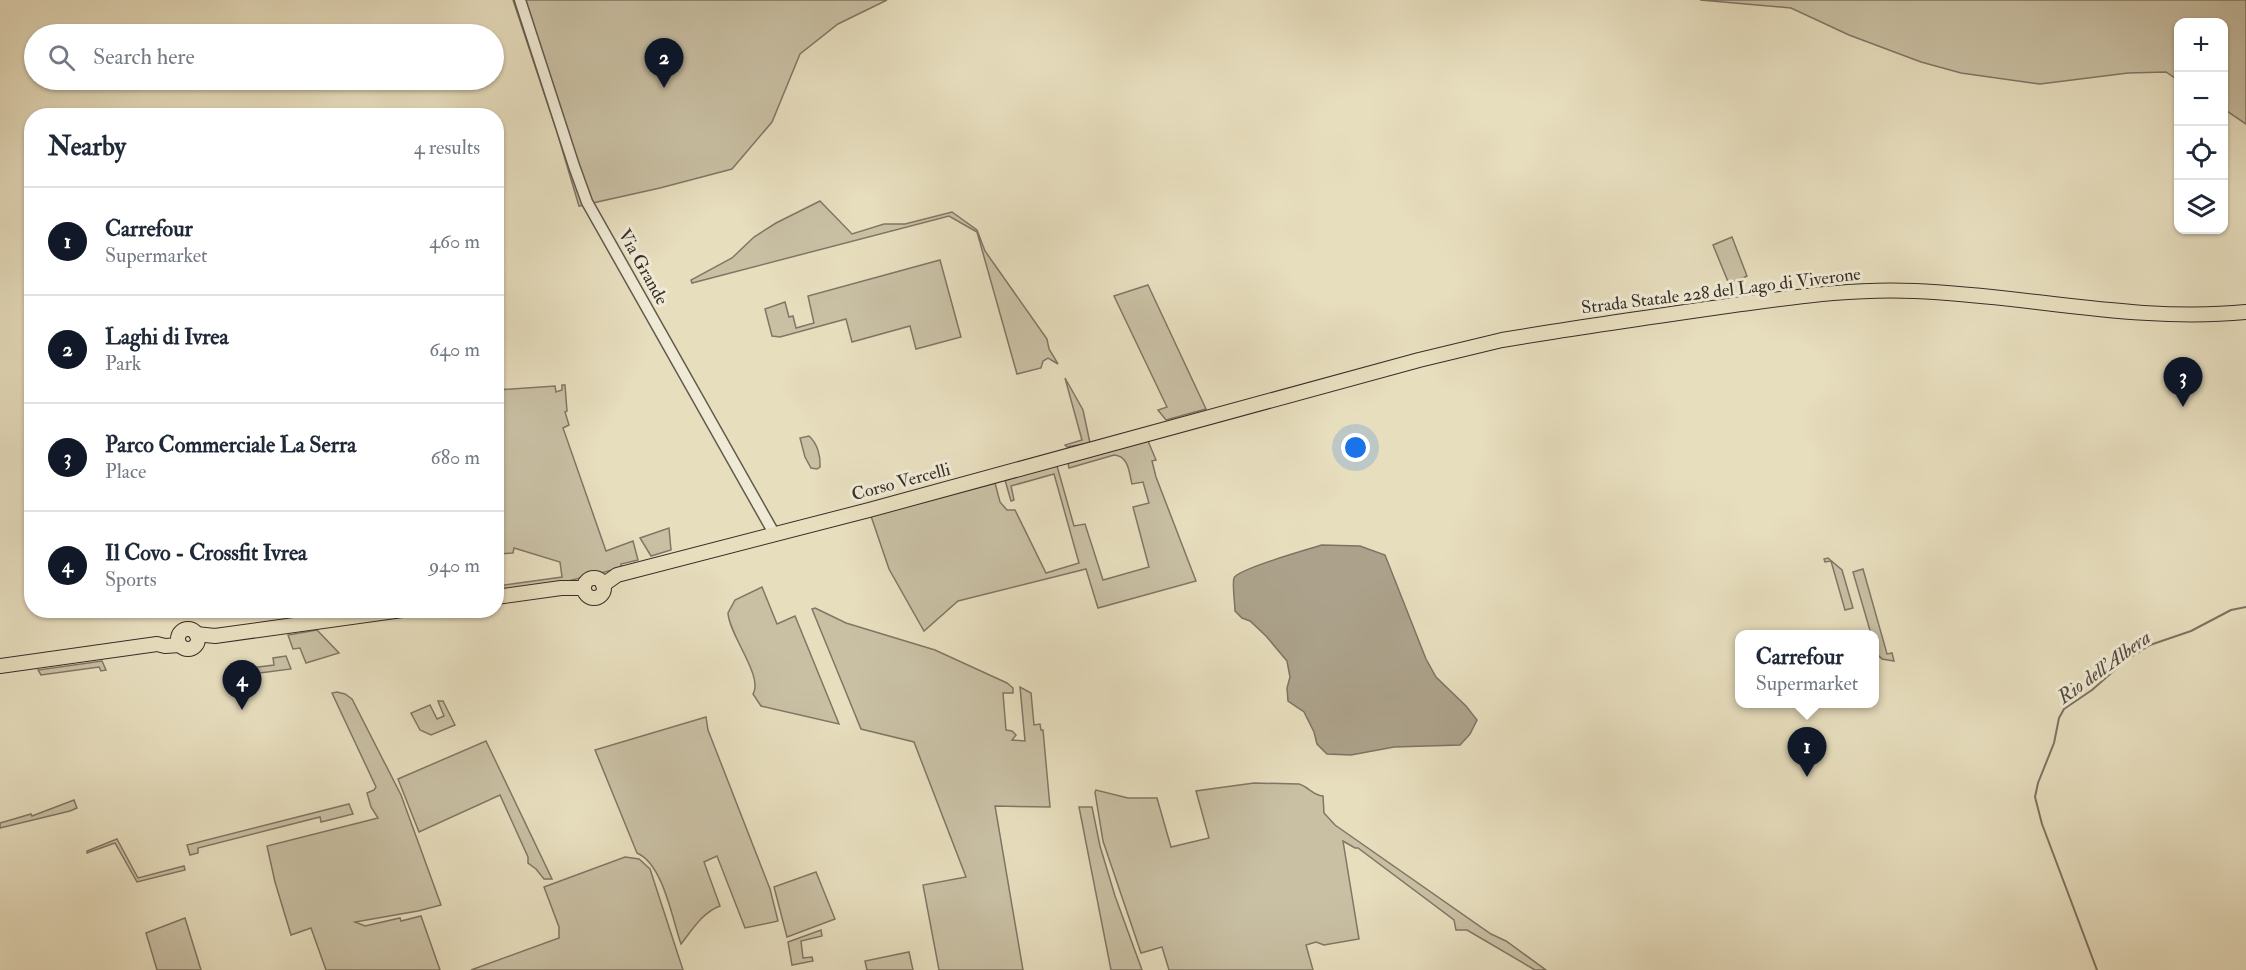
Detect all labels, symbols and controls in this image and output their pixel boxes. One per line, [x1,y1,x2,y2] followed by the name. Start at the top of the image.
[2174,18,2228,234] map controls
[2174,18,2228,72] button: +
[24,24,504,90] search box
[644,38,684,88] pin: 2
[45,41,78,74] icon: search
[93,43,195,71] text: Search here
[2174,72,2228,126] button: −
[2174,126,2228,180] button: locate
[48,131,126,163] text: Nearby
[414,135,480,160] text: 4 results
[2174,180,2228,234] button: layers
[105,215,193,243] text: Carrefour
[613,225,674,309] street label: Via Grande
[64,229,71,254] text: 1
[429,229,480,254] text: 460 m
[105,243,208,268] text: Supermarket
[1580,262,1863,320] street label: Strada Statale 228 del Lago di Viverone
[105,323,229,351] text: Laghi di Ivrea
[62,337,73,362] text: 2
[429,337,480,362] text: 640 m
[105,351,141,376] text: Park
[2164,358,2202,407] pin: 3
[105,431,356,459] text: Parco Commerciale La Serra
[1341,433,1370,462] your location
[64,445,71,470] text: 3
[431,445,480,470] text: 680 m
[849,458,953,506] street label: Corso Vercelli
[105,459,146,484] text: Place
[105,539,307,567] text: Il Covo - Crossfit Ivrea
[62,553,73,578] text: 4
[429,553,480,578] text: 940 m
[105,567,157,592] text: Sports
[2052,625,2156,710] water label: Rio dell'Albera
[1735,630,1879,708] popup
[1756,643,1843,671] text: Carrefour
[222,660,262,710] pin: 4
[1756,671,1858,696] text: Supermarket
[1788,728,1826,777] pin: 1

